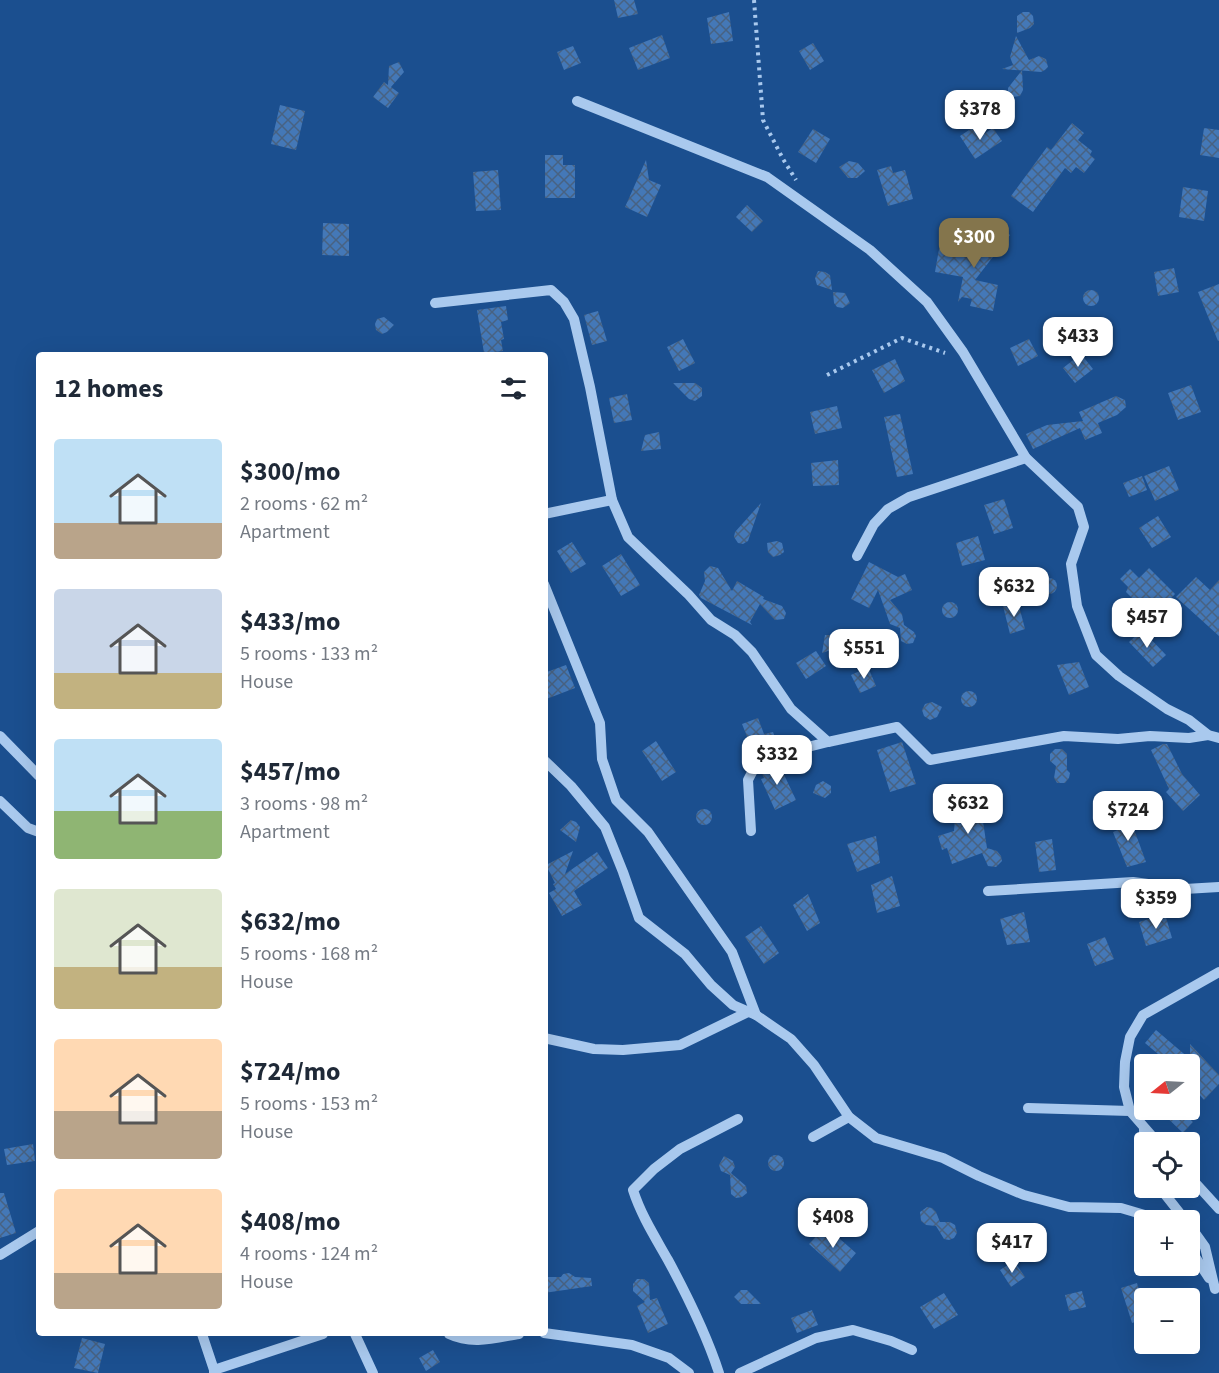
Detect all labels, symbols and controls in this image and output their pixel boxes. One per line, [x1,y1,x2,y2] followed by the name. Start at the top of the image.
[944,90,1016,141] pin: $378
[959,95,1001,123] text: $378
[938,218,1010,269] pin: $300
[953,223,995,251] text: $300
[1042,317,1114,368] pin: $433
[1057,322,1099,350] text: $433
[54,370,163,407] text: 12 homes
[497,372,530,405] icon: filters
[240,453,340,490] text: $300/mo
[102,463,174,535] icon: home
[240,490,368,518] text: 2 rooms · 62 m²
[240,518,330,546] text: Apartment
[978,567,1050,618] pin: $632
[993,572,1035,600] text: $632
[1111,598,1183,649] pin: $457
[240,603,340,640] text: $433/mo
[1126,603,1168,631] text: $457
[102,613,174,685] icon: home
[828,629,900,680] pin: $551
[843,634,885,662] text: $551
[240,640,378,668] text: 5 rooms · 133 m²
[240,668,293,696] text: House
[741,735,813,786] pin: $332
[756,740,798,768] text: $332
[240,753,340,790] text: $457/mo
[102,763,174,835] icon: home
[932,784,1004,835] pin: $632
[947,789,989,817] text: $632
[240,790,368,818] text: 3 rooms · 98 m²
[1092,791,1164,842] pin: $724
[1107,796,1149,824] text: $724
[240,818,330,846] text: Apartment
[1120,879,1192,930] pin: $359
[1135,884,1177,912] text: $359
[240,903,340,940] text: $632/mo
[102,913,174,985] icon: home
[240,940,378,968] text: 5 rooms · 168 m²
[240,968,293,996] text: House
[240,1053,340,1090] text: $724/mo
[1134,1054,1200,1120] north arrow
[1134,1054,1200,1354] map controls
[102,1063,174,1135] icon: home
[240,1090,378,1118] text: 5 rooms · 153 m²
[240,1118,293,1146] text: House
[1134,1132,1200,1198] button: locate
[797,1198,869,1249] pin: $408
[240,1203,340,1240] text: $408/mo
[812,1203,854,1231] text: $408
[1134,1210,1200,1276] button: +
[102,1213,174,1285] icon: home
[976,1223,1048,1274] pin: $417
[991,1228,1033,1256] text: $417
[240,1240,378,1268] text: 4 rooms · 124 m²
[240,1268,293,1296] text: House
[1134,1288,1200,1354] button: −

